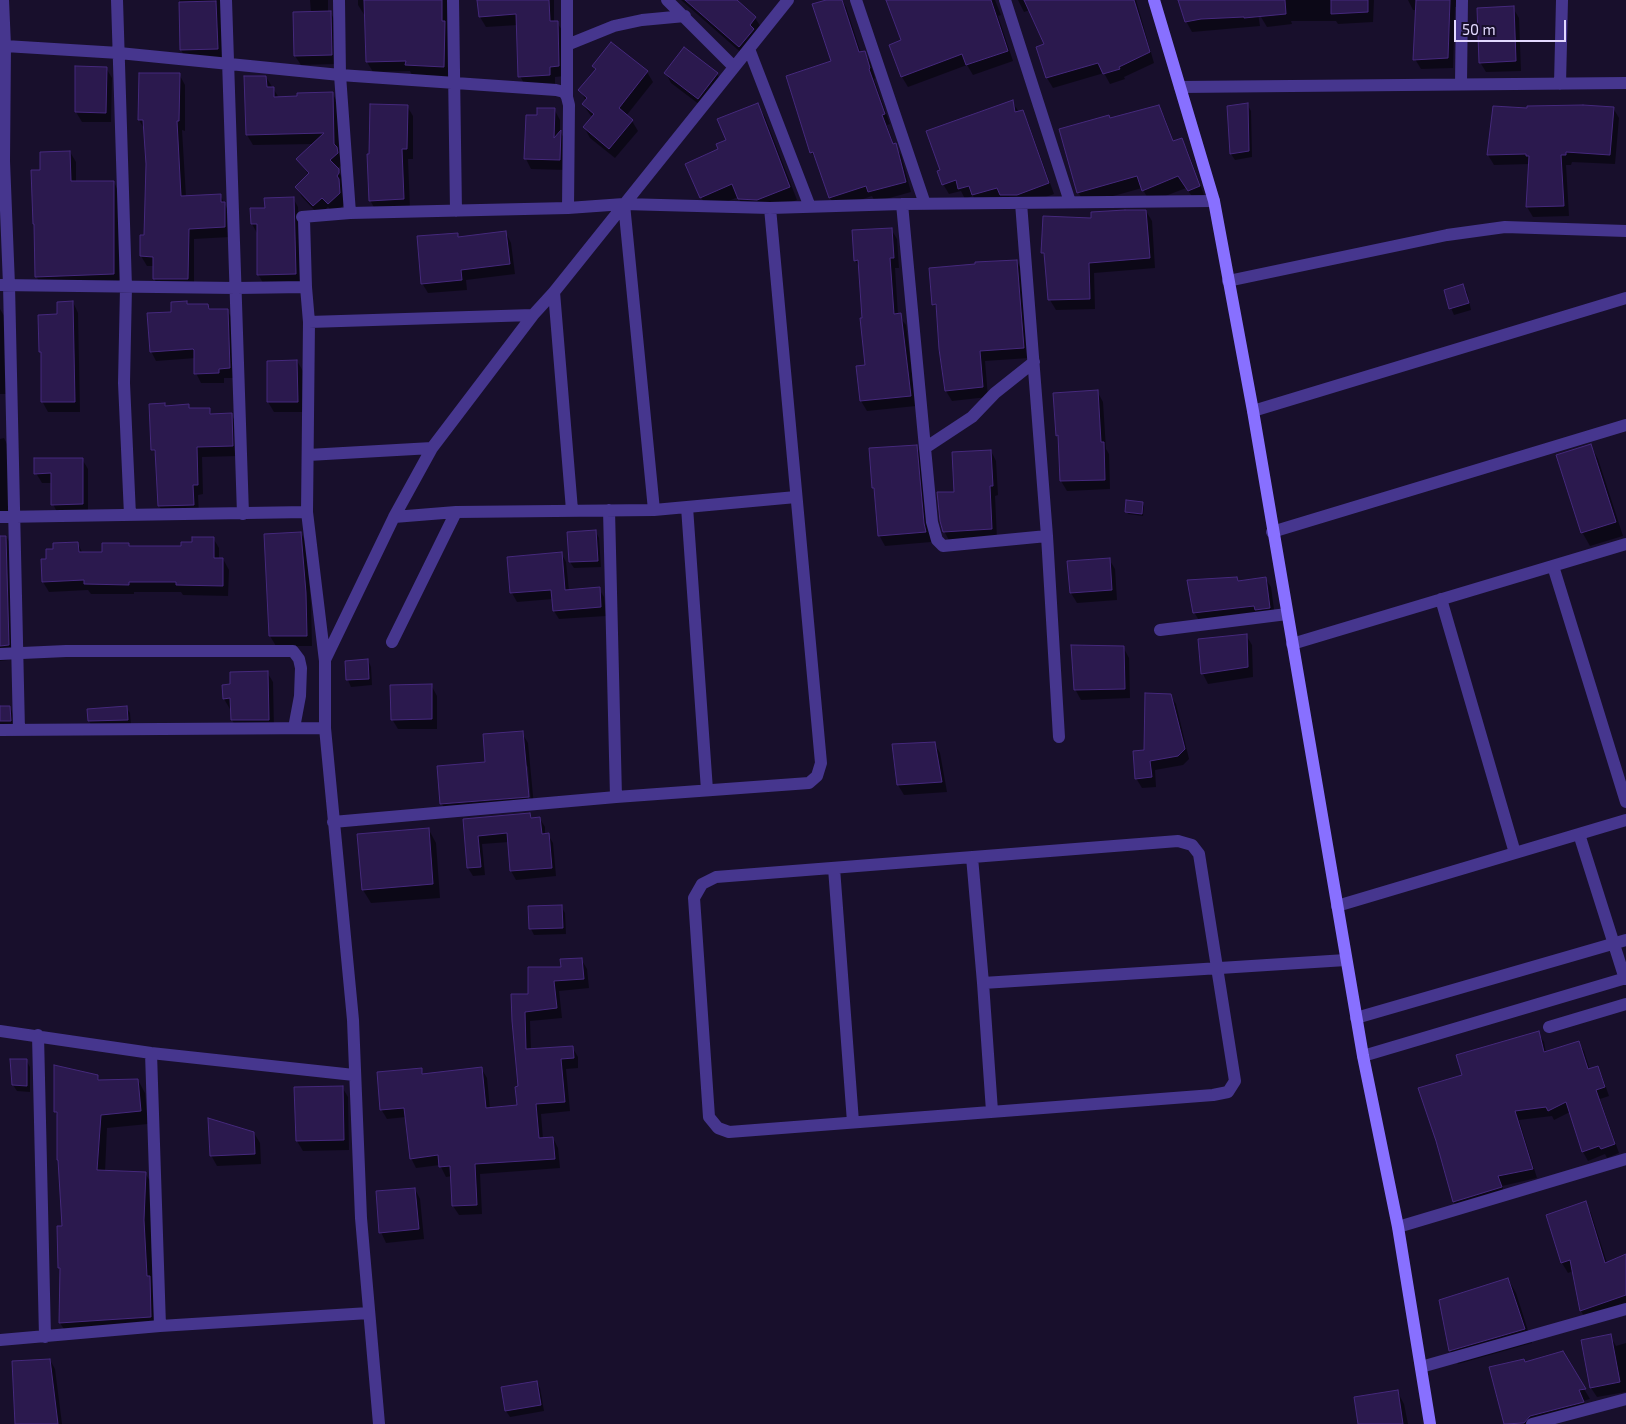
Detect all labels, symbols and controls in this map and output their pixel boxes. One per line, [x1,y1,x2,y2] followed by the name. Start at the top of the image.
[1456,10,1568,42] scale bar
[1462,20,1496,38] text: 50 m

